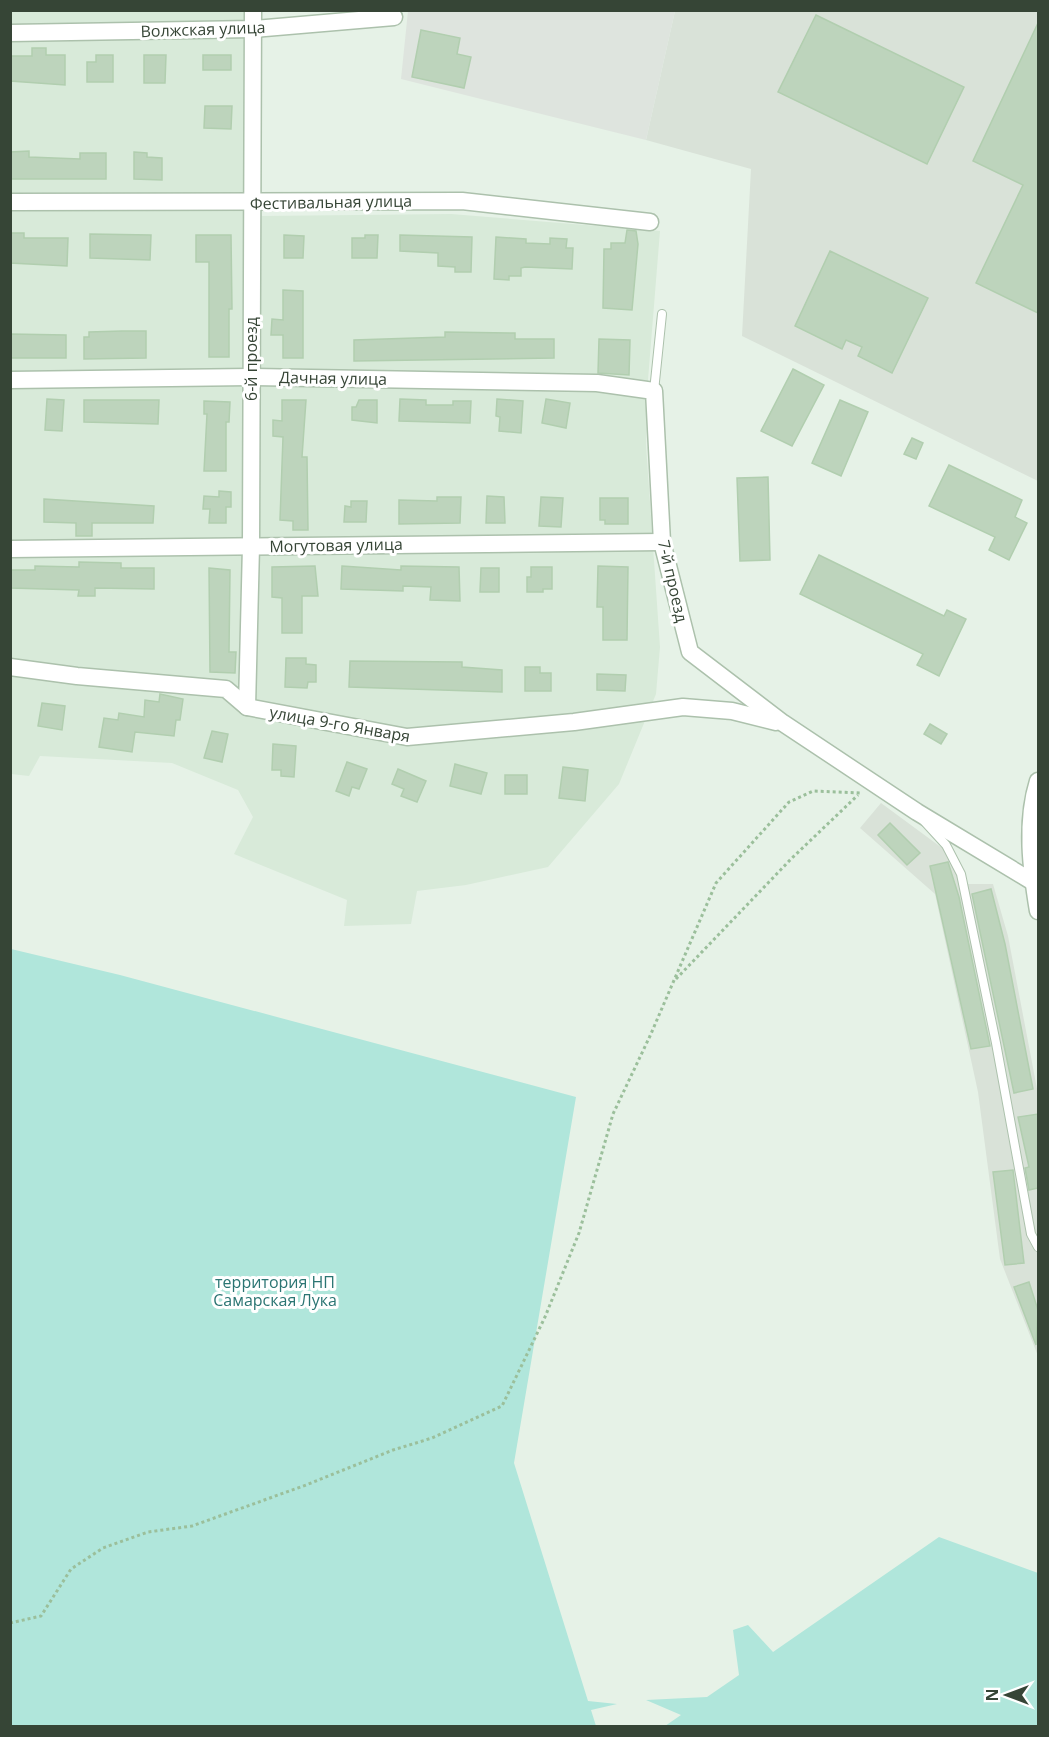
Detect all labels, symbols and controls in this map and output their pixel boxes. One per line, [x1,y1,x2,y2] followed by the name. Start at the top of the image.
[140,16,266,42] street label: Волжская улица
[250,190,412,214] street label: Фестивальная улица
[240,317,262,401] street label: 6-й проезд
[279,366,387,390] street label: Дачная улица
[269,533,403,557] street label: Могутовая улица
[653,538,693,624] street label: 7-й проезд
[268,701,412,747] street label: улица 9-го Января
[213,1271,337,1311] park label: территория НП Самарская Лука
[977,1665,1037,1725] north arrow
[981,1688,1003,1702] text: N

